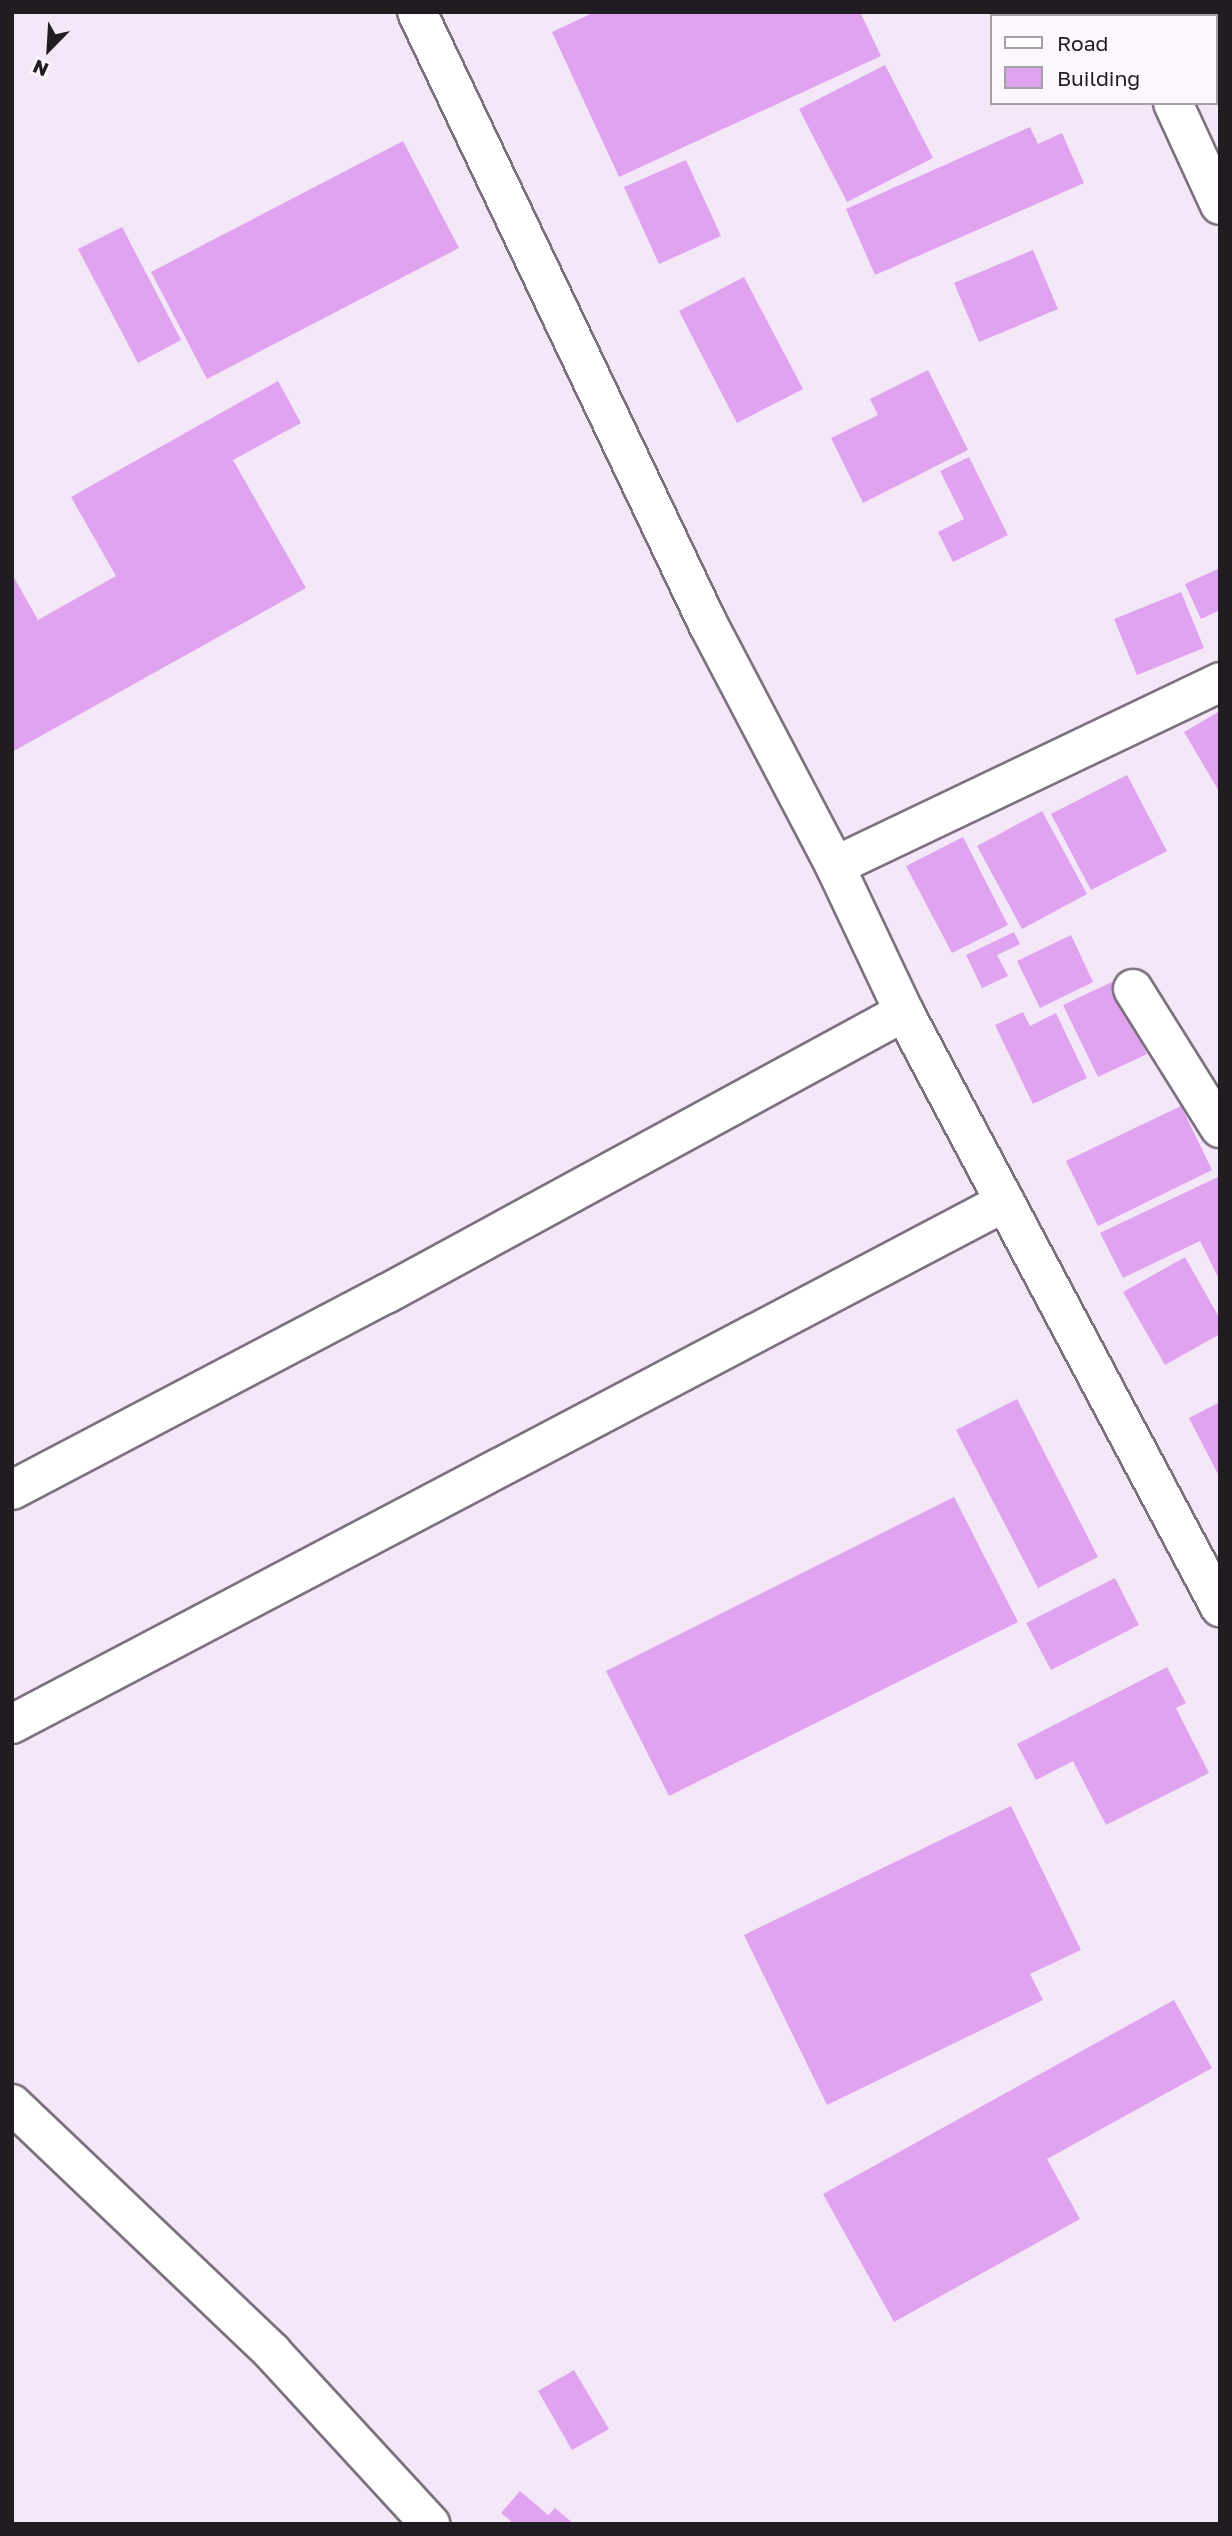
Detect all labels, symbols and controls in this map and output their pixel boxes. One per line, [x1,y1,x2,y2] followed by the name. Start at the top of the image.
[14,14,84,84] north arrow
[990,14,1218,105] legend
[1057,30,1108,56] text: Road
[29,55,52,82] text: N
[1057,65,1140,91] text: Building

